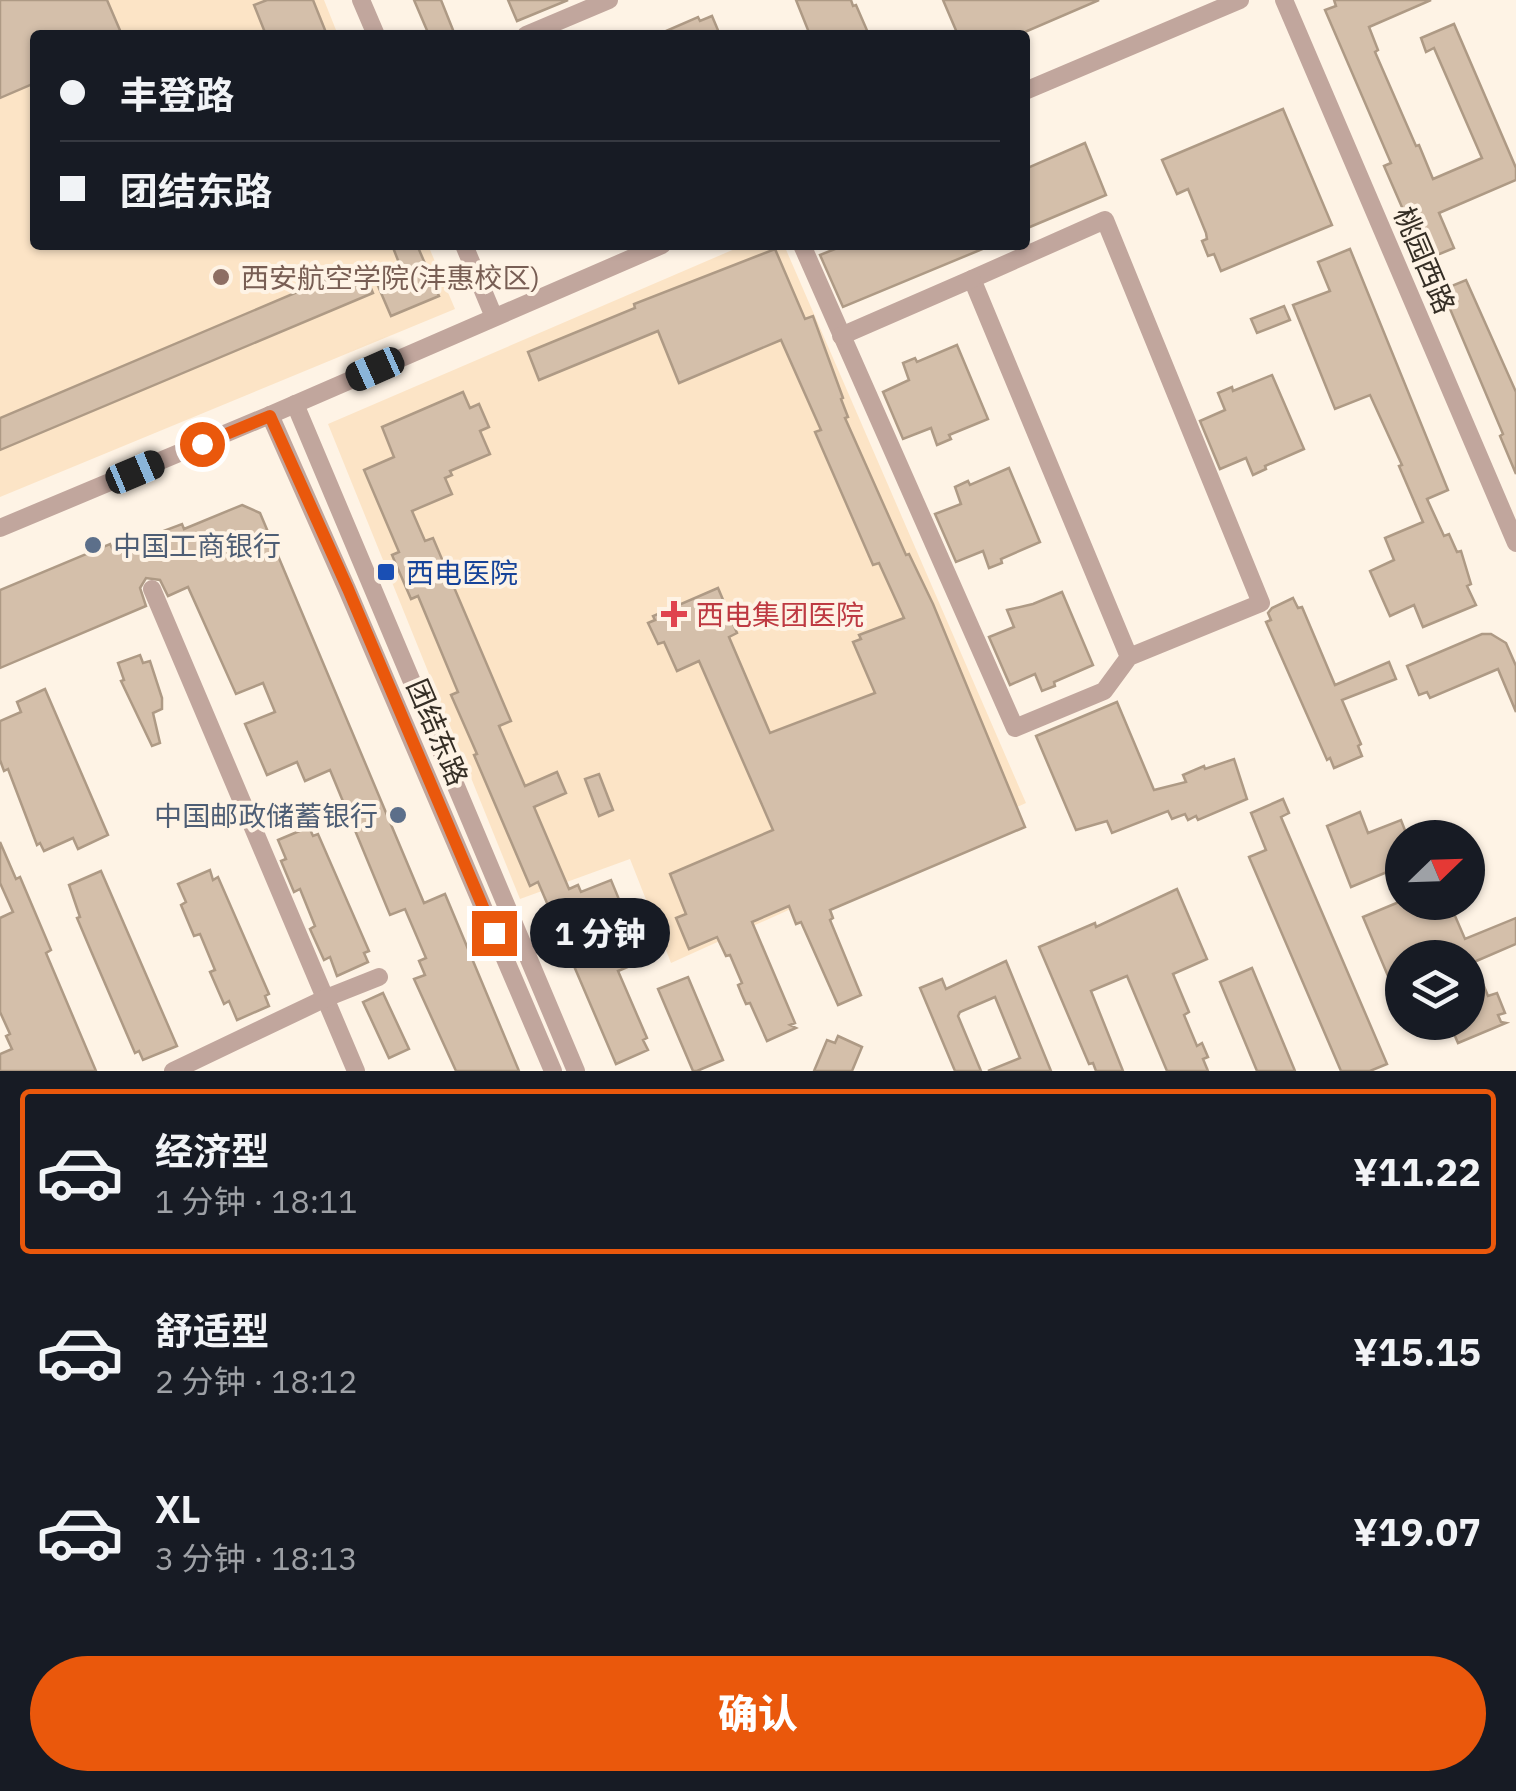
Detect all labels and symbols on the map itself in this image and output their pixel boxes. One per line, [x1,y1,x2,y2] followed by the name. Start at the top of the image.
[1386,201,1464,319] street label: 桃园西路
[241,259,540,296] place label: 西安航空学院(沣惠校区)
[210,266,232,288] marker: 西安航空学院(沣惠校区)
[341,343,409,395] car
[180,422,225,467] route start
[102,446,168,498] car
[113,527,281,564] place label: 中国工商银行
[82,534,104,556] marker: 中国工商银行
[406,554,518,591] place label: 西电医院
[375,561,397,583] marker: 西电医院
[696,596,864,633] place label: 西电集团医院
[661,601,687,627] marker: 西电集团医院
[399,673,477,791] street label: 团结东路
[154,797,378,834] place label: 中国邮政储蓄银行
[387,804,409,826] marker: 中国邮政储蓄银行
[1385,820,1485,920] north arrow
[529,898,669,968] callout: 1 分钟
[472,911,517,956] route end

